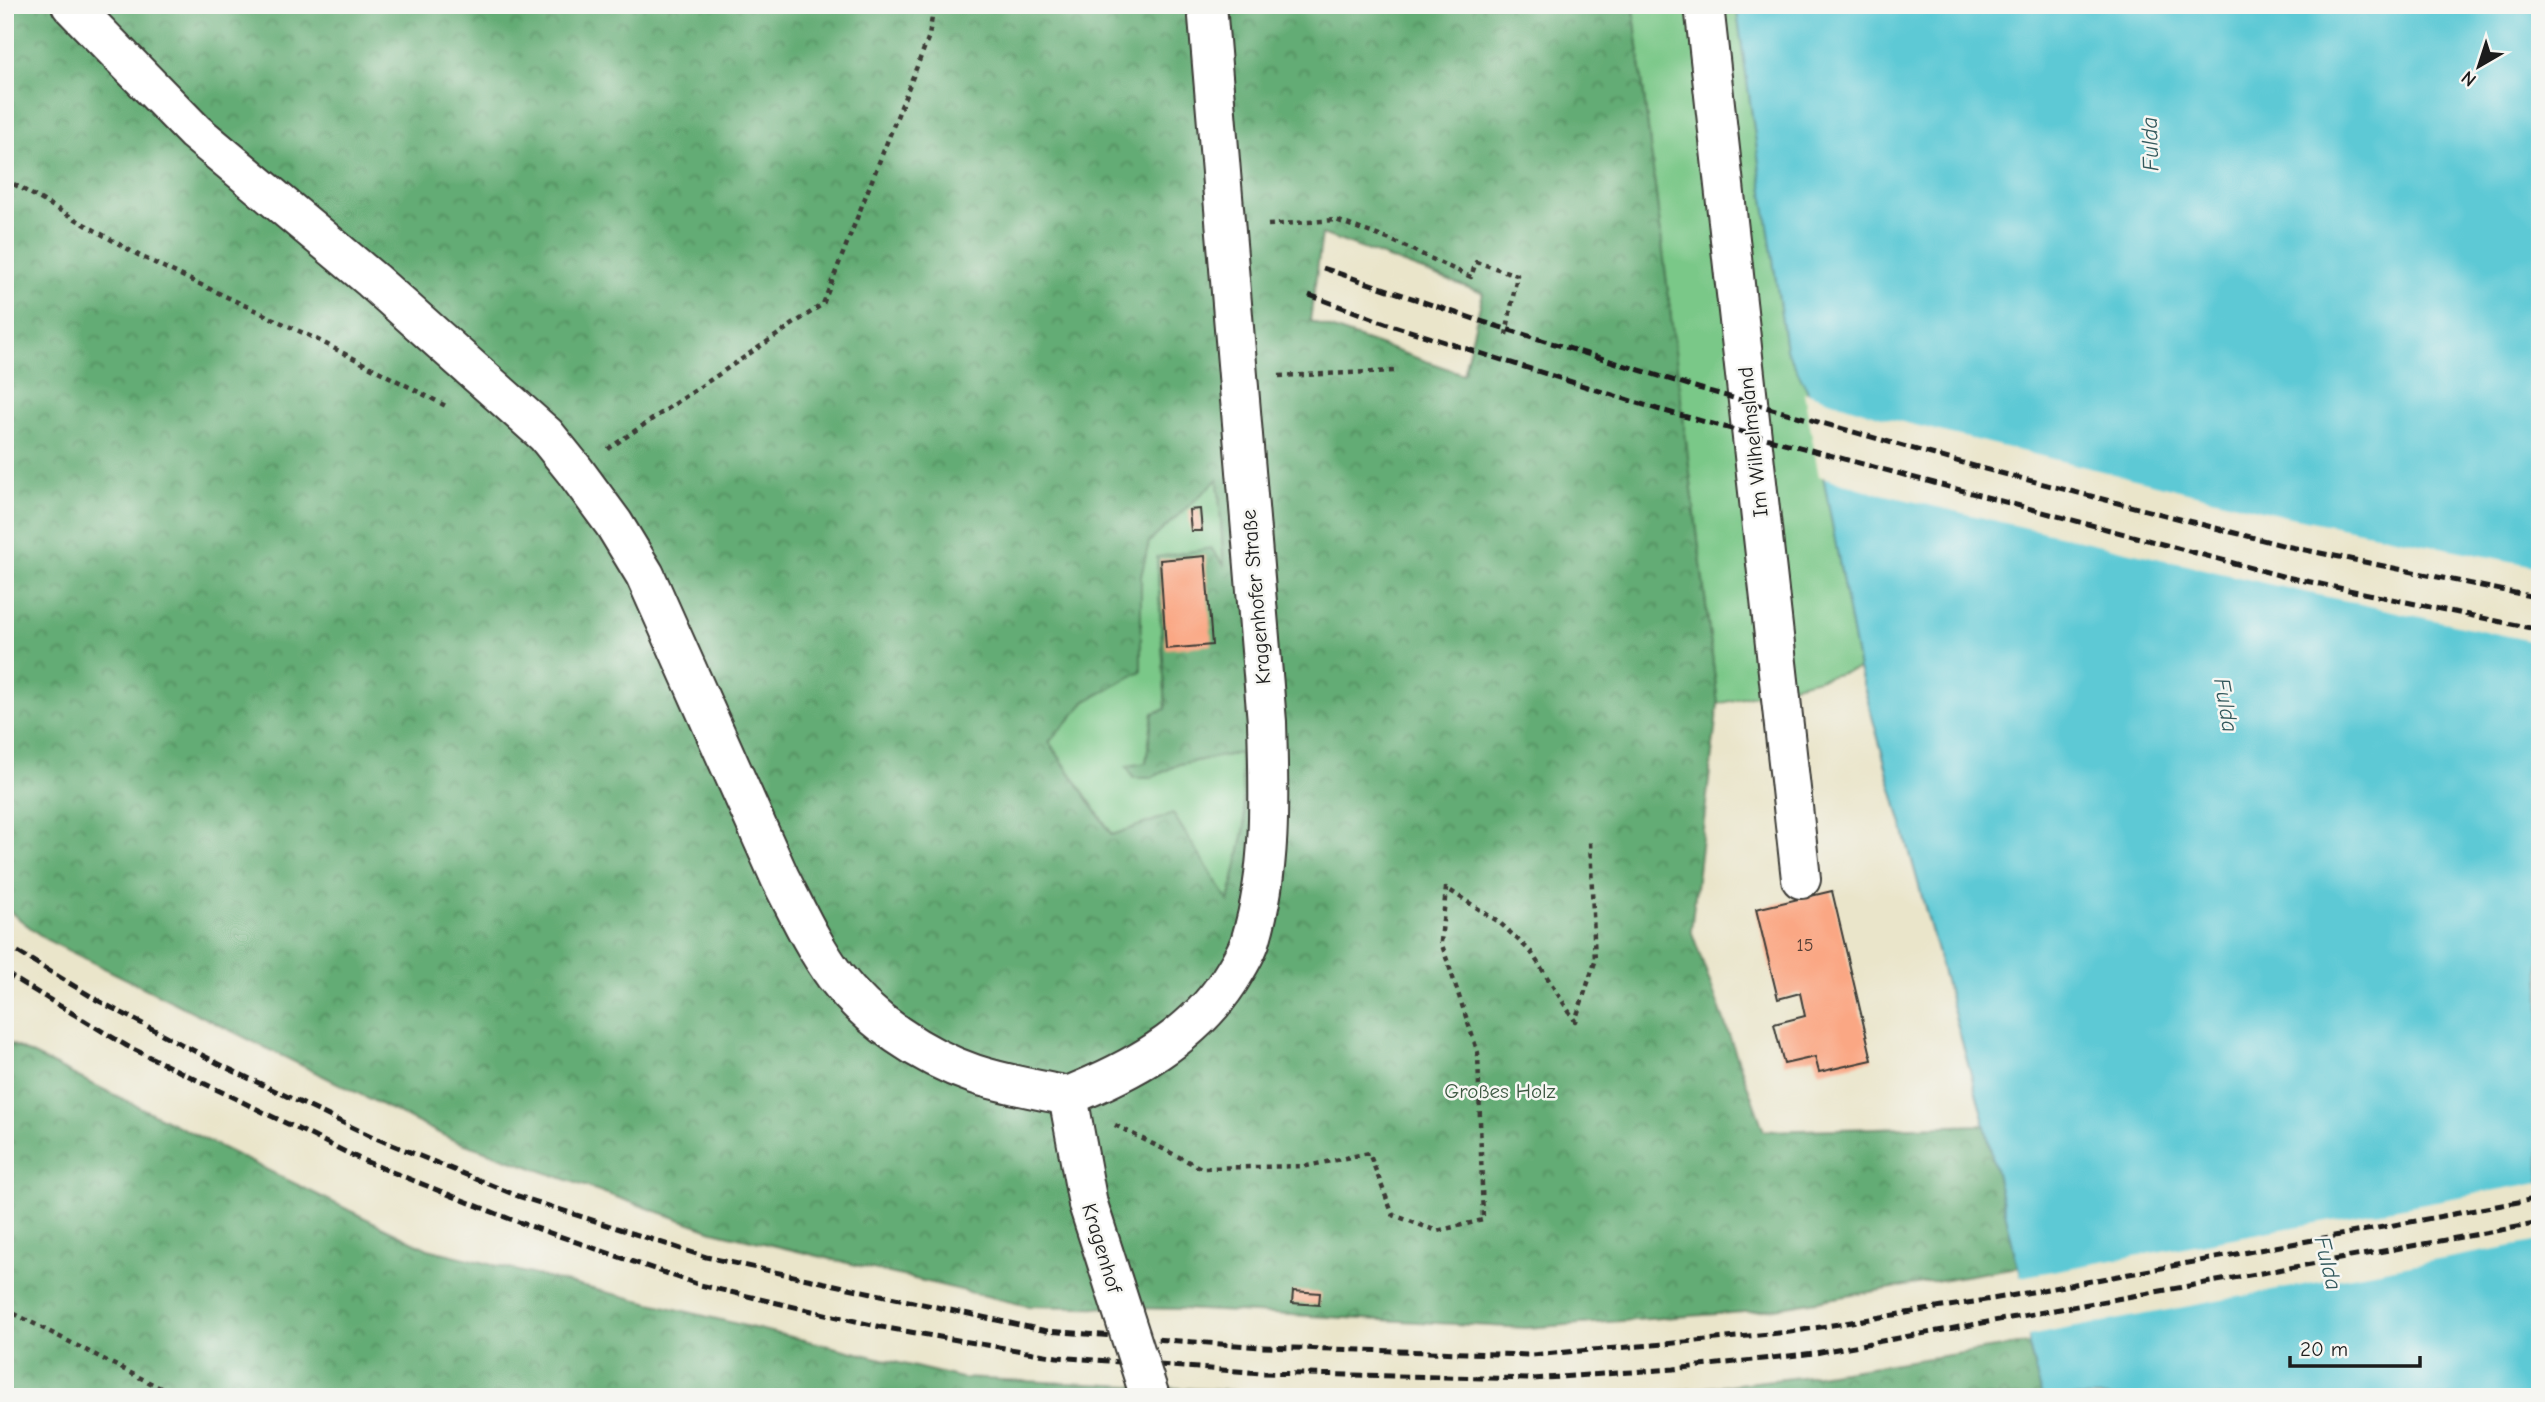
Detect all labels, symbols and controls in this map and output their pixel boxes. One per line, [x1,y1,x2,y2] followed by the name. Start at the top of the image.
[2444,32,2514,102] north arrow
[2457,66,2481,91] text: N
[2136,116,2164,172] water label: Fulda
[1733,366,1773,518] street label: Im Wilhelmsland
[1236,509,1276,685] street label: Kragenhofer Straße
[2208,676,2244,734] water label: Fulda
[1797,935,1813,956] house number: 15
[1444,1079,1556,1103] park label: Großes Holz
[1077,1201,1127,1297] street label: Kragenhof
[2308,1233,2348,1293] water label: Fulda
[2290,1325,2419,1369] scale bar
[2300,1337,2348,1361] text: 20 m

